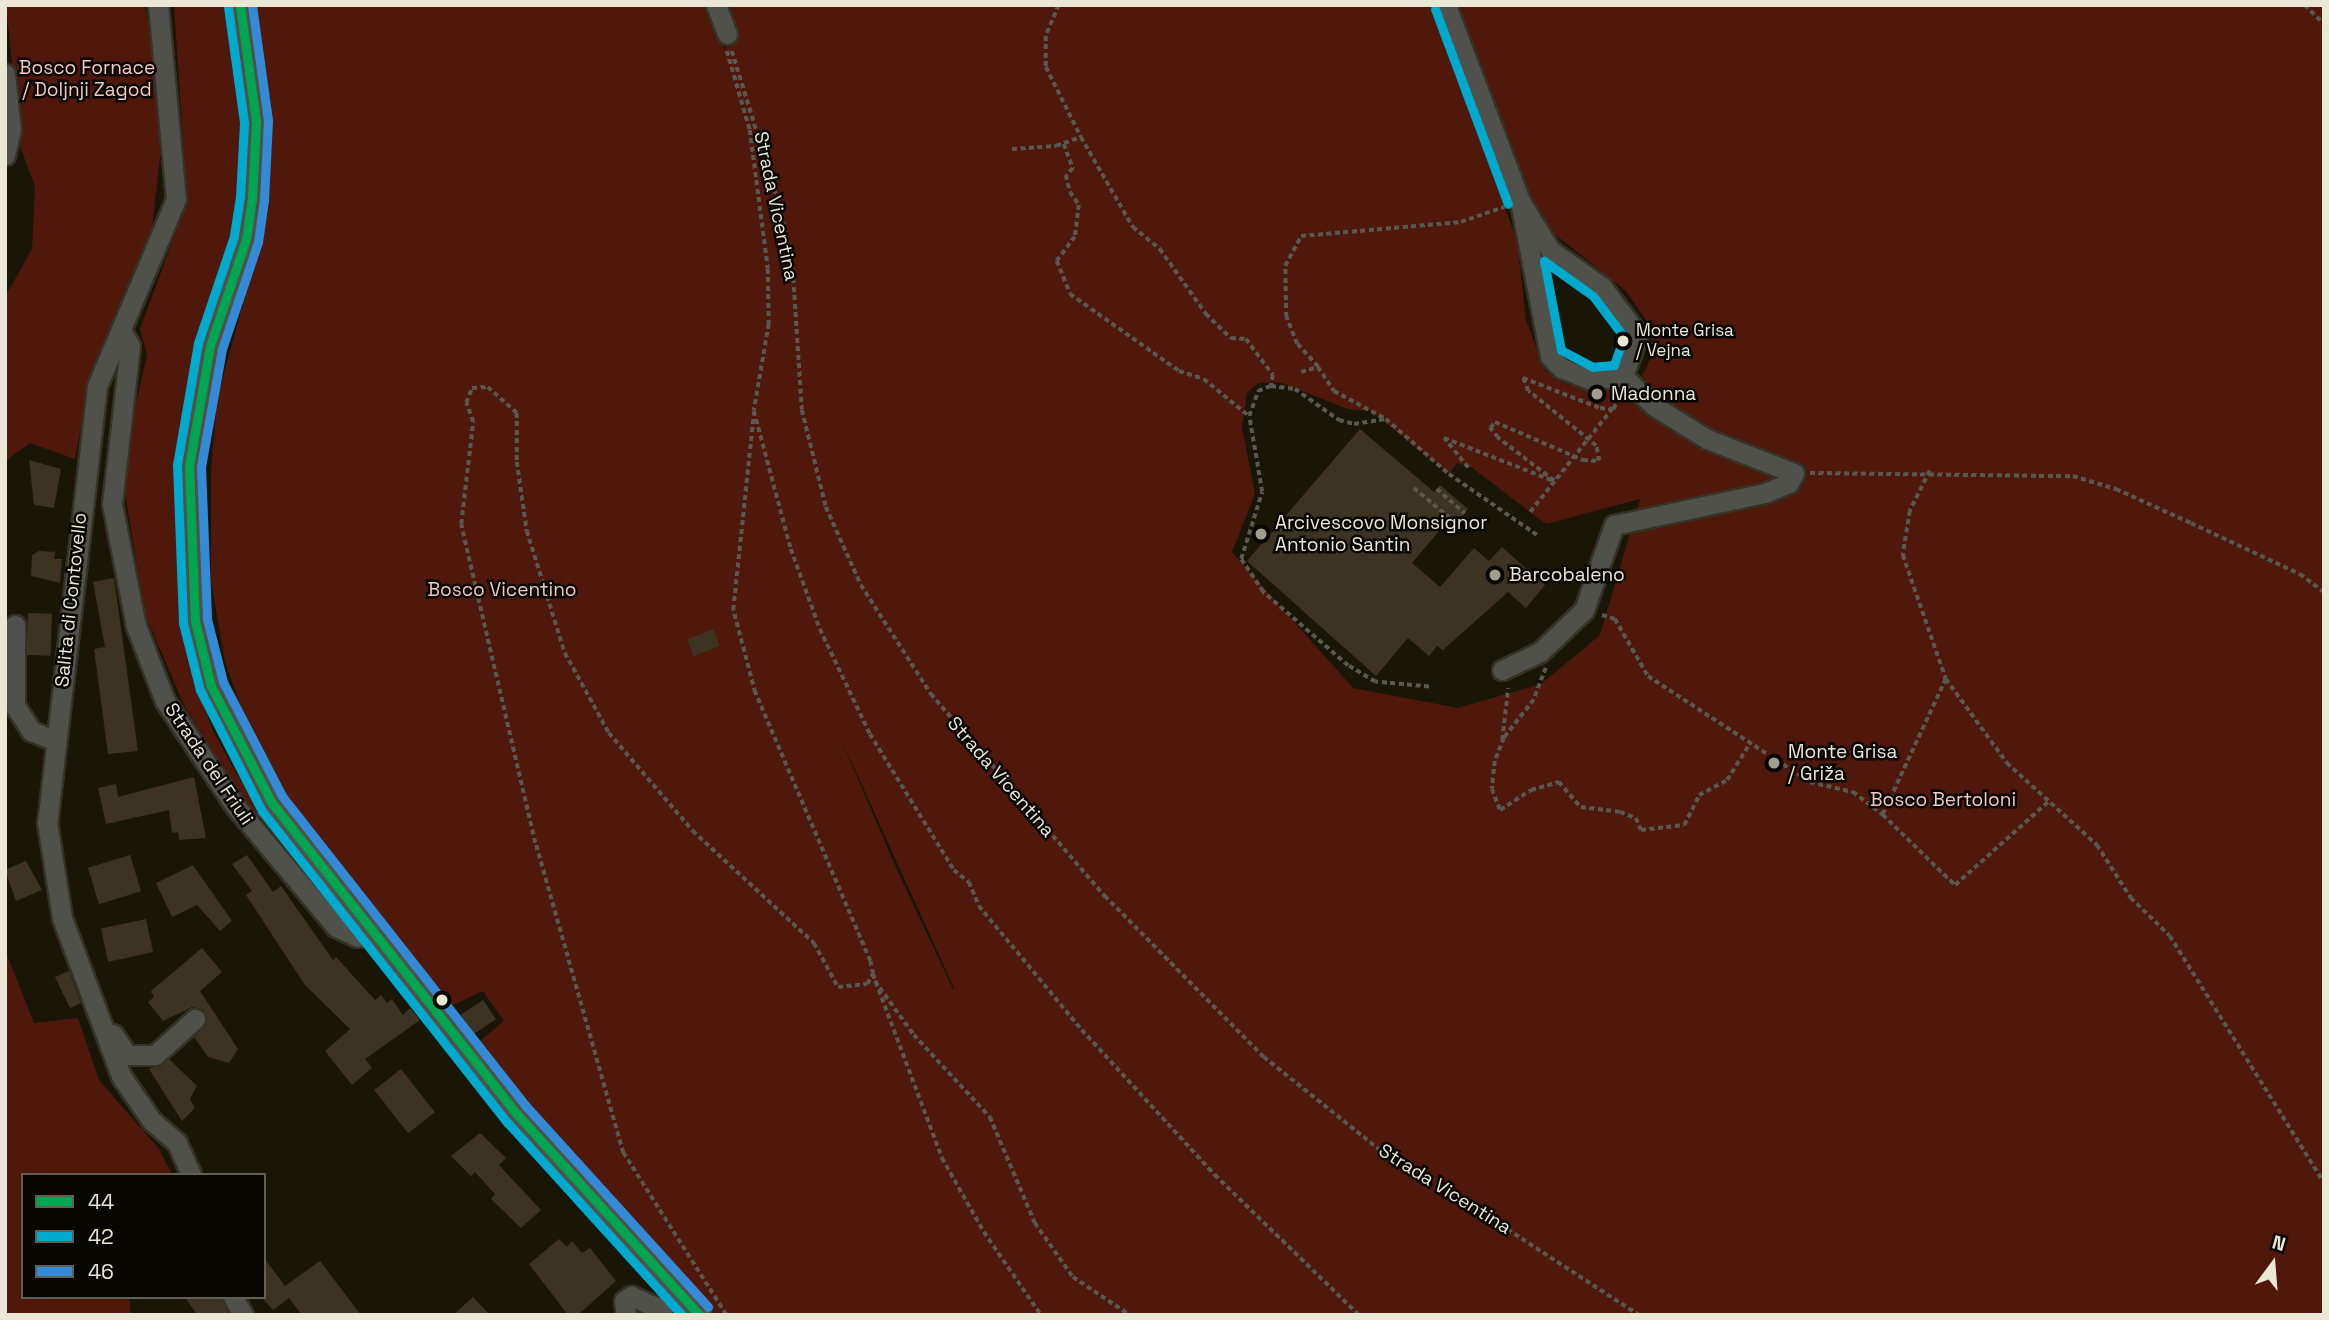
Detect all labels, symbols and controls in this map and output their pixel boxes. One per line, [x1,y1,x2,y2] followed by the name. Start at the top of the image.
[19,57,155,101] park label: Bosco Fornace / Doljnji Zagod
[749,129,803,283] street label: Strada Vicentina
[1636,321,1734,361] place label: Monte Grisa / Vejna
[1616,334,1630,348] marker: Monte Grisa / Vejna
[1611,383,1696,405] place label: Madonna
[1589,386,1605,402] marker: Madonna
[50,512,92,688] street label: Salita di Contovello
[1275,512,1487,556] place label: Arcivescovo Monsignor Antonio Santin
[1253,526,1269,542] marker: Arcivescovo Monsignor Antonio Santin
[1509,564,1625,586] place label: Barcobaleno
[1487,567,1503,583] marker: Barcobaleno
[427,579,577,601] park label: Bosco Vicentino
[160,699,258,829] street label: Strada del Friuli
[942,712,1060,842] street label: Strada Vicentina
[1788,741,1897,785] place label: Monte Grisa / Griža
[1766,755,1782,771] marker: Monte Grisa / Griža
[1870,789,2016,811] park label: Bosco Bertoloni
[435,993,449,1007] unlabelled marker
[1374,1139,1516,1239] street label: Strada Vicentina
[21,1173,266,1299] legend
[88,1188,114,1215] text: 44
[88,1223,114,1250] text: 42
[2238,1229,2308,1299] north arrow
[2269,1230,2288,1257] text: N
[88,1258,114,1285] text: 46

